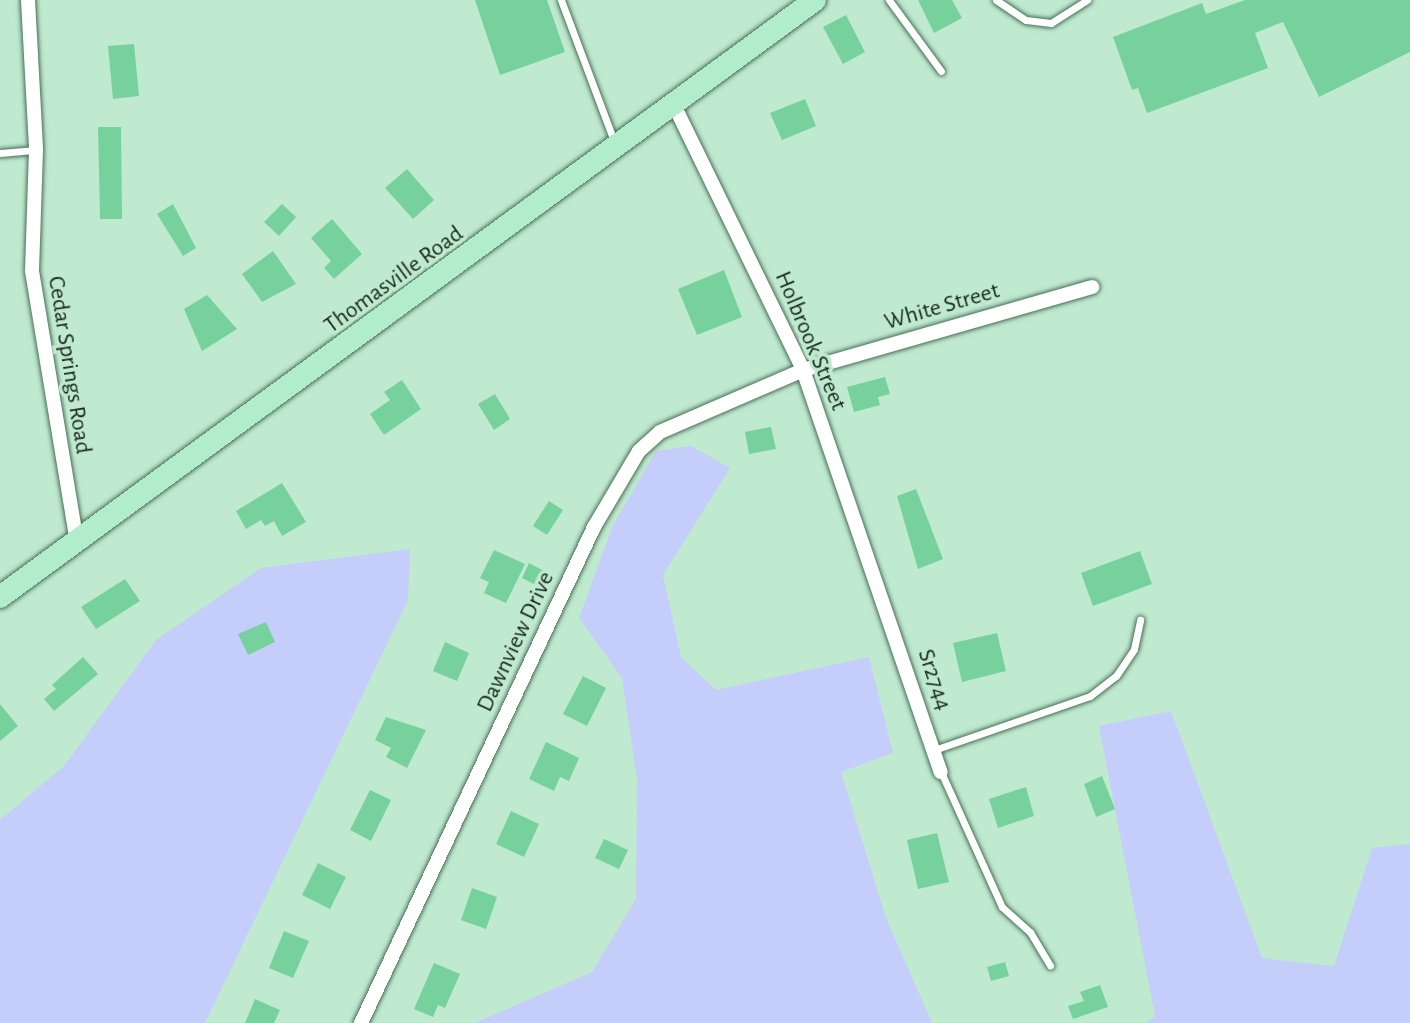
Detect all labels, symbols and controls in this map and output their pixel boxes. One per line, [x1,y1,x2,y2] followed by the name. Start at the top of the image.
[319,220,469,340] street label: Thomasville Road
[768,267,852,415] street label: Holbrook Street
[41,274,97,456] street label: Cedar Springs Road
[881,277,1003,337] street label: White Street
[471,567,561,717] street label: Dawnview Drive
[911,646,957,714] street label: Sr2744

